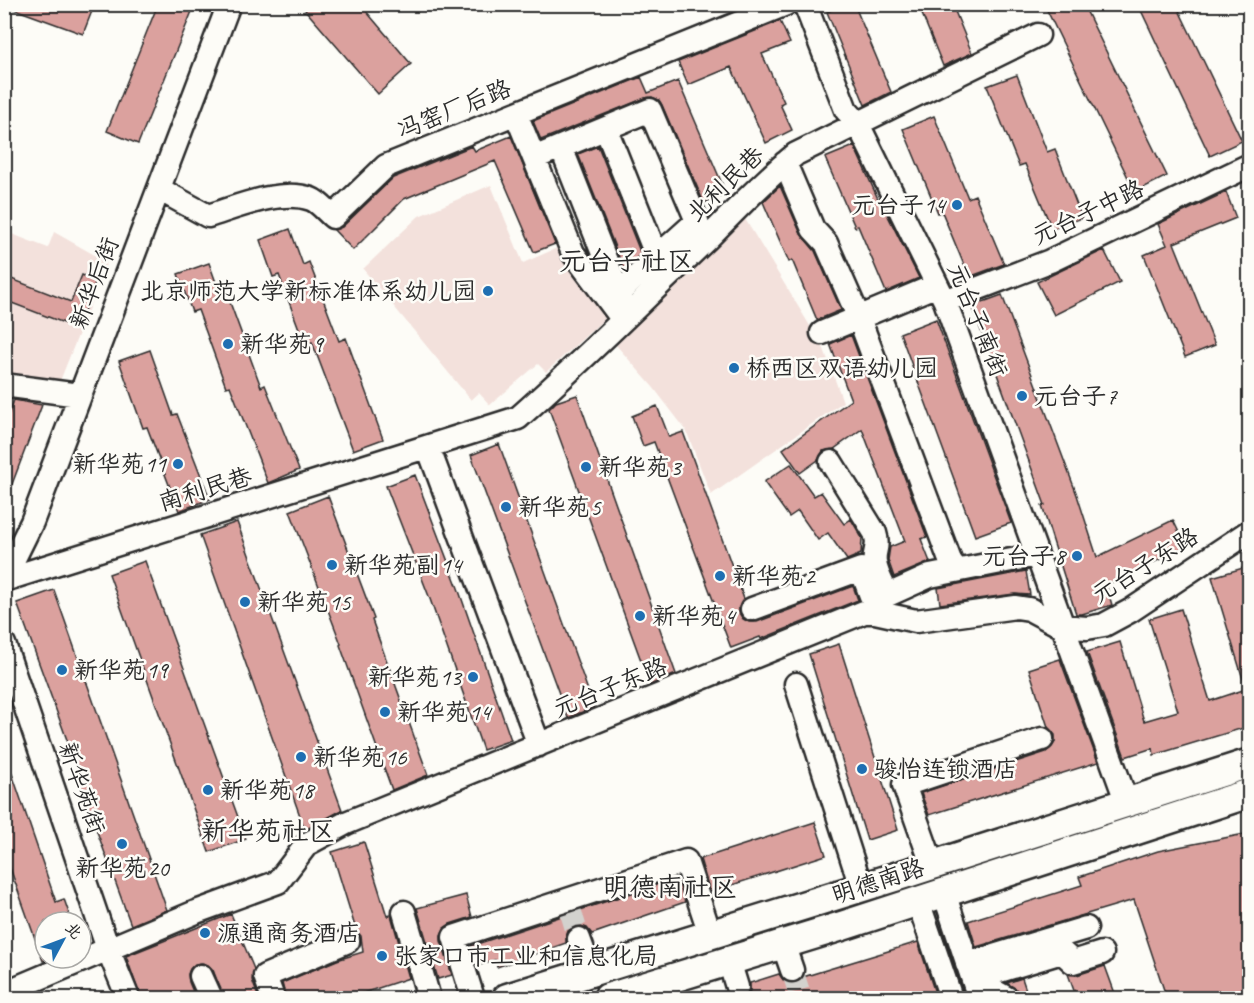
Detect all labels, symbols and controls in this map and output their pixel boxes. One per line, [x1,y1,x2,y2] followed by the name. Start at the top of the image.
[393,73,515,145] street label: 冯窑厂后路
[680,140,770,228] street label: 北利民巷
[1027,173,1149,251] street label: 元台子中路
[851,190,947,220] place label: 元台子14
[950,198,964,212] marker: 元台子14
[63,233,125,333] street label: 新华后街
[560,244,695,278] district label: 元台子社区
[942,259,1014,381] street label: 元台子南街
[140,276,476,306] place label: 北京师范大学新标准体系幼儿园
[481,284,495,298] marker: 北京师范大学新标准体系幼儿园
[240,329,325,359] place label: 新华苑9
[221,337,235,351] marker: 新华苑9
[746,353,938,383] place label: 桥西区双语幼儿园
[727,361,741,375] marker: 桥西区双语幼儿园
[1034,381,1118,411] place label: 元台子7
[1015,389,1029,403] marker: 元台子7
[72,449,167,479] place label: 新华苑11
[598,452,683,482] place label: 新华苑3
[171,457,185,471] marker: 新华苑11
[579,460,593,474] marker: 新华苑3
[155,461,255,517] street label: 南利民巷
[518,492,602,522] place label: 新华苑5
[499,500,513,514] marker: 新华苑5
[1086,520,1204,610] street label: 元台子东路
[982,541,1067,571] place label: 元台子8
[1070,549,1084,563] marker: 元台子8
[344,550,464,580] place label: 新华苑副14
[325,558,339,572] marker: 新华苑副14
[732,561,817,591] place label: 新华苑2
[713,569,727,583] marker: 新华苑2
[257,587,352,617] place label: 新华苑15
[238,595,252,609] marker: 新华苑15
[652,601,737,631] place label: 新华苑4
[633,609,647,623] marker: 新华苑4
[549,651,671,723] street label: 元台子东路
[74,655,170,685] place label: 新华苑19
[367,662,463,692] place label: 新华苑13
[55,663,69,677] marker: 新华苑19
[466,670,480,684] marker: 新华苑13
[397,697,493,727] place label: 新华苑14
[378,705,392,719] marker: 新华苑14
[52,738,112,838] street label: 新华苑街
[313,742,408,772] place label: 新华苑16
[294,750,308,764] marker: 新华苑16
[874,754,1018,784] place label: 骏怡连锁酒店
[855,762,869,776] marker: 骏怡连锁酒店
[220,775,316,805] place label: 新华苑18
[201,783,215,797] marker: 新华苑18
[201,814,336,848] district label: 新华苑社区
[115,837,129,851] marker: 新华苑20
[828,852,928,910] street label: 明德南路
[75,853,171,883] place label: 新华苑20
[603,870,738,904] district label: 明德南社区
[33,910,93,970] north arrow
[61,918,86,943] text: 北
[217,918,361,948] place label: 源通商务酒店
[198,926,212,940] marker: 源通商务酒店
[394,941,658,971] place label: 张家口市工业和信息化局
[375,949,389,963] marker: 张家口市工业和信息化局

